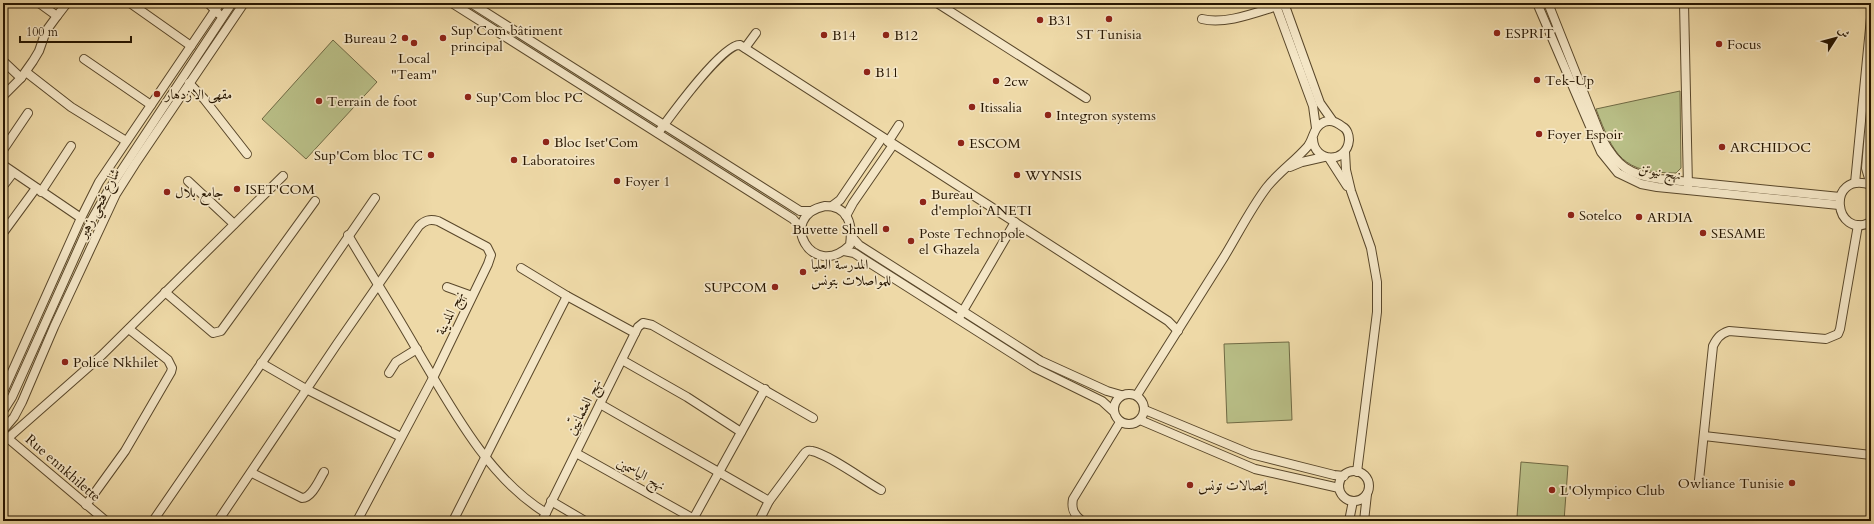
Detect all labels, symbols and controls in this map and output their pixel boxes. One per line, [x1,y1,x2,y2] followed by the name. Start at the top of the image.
[1048,11,1072,30] place label: B31
[1104,14,1114,24] marker: ST Tunisia
[1035,15,1045,25] marker: B31
[20,18,131,44] scale bar
[1816,18,1856,58] north arrow
[451,21,563,56] place label: Sup'Com bâtiment principal
[26,24,59,40] text: 100 m
[1505,24,1554,43] place label: ESPRIT
[1834,24,1853,41] text: ش
[1076,25,1142,44] place label: ST Tunisia
[832,26,856,45] place label: B14
[894,26,918,45] place label: B12
[1492,28,1502,38] marker: ESPRIT
[344,29,397,48] place label: Bureau 2
[819,30,829,40] marker: B14
[881,30,891,40] marker: B12
[400,33,410,43] marker: Bureau 2
[438,33,448,43] marker: Sup'Com bâtiment principal
[1727,35,1762,54] place label: Focus
[409,38,419,48] marker: Local "Team"
[1714,39,1724,49] marker: Focus
[391,49,437,84] place label: Local "Team"
[875,63,899,82] place label: B11
[862,67,872,77] marker: B11
[1545,71,1594,90] place label: Tek-Up
[1004,72,1030,91] place label: 2cw
[1532,75,1542,85] marker: Tek-Up
[991,76,1001,86] marker: 2cw
[163,85,232,104] place label: مقهى الازدهار
[476,88,583,107] place label: Sup'Com bloc PC
[152,89,162,99] marker: مقهى الازدهار
[327,92,418,111] place label: Terrain de foot
[463,92,473,102] marker: Sup'Com bloc PC
[314,96,324,106] marker: Terrain de foot
[980,98,1022,117] place label: Itissalia
[967,102,977,112] marker: Itissalia
[1056,106,1156,125] place label: Integron systems
[1043,110,1053,120] marker: Integron systems
[1547,125,1623,144] place label: Foyer Espoir
[1534,129,1544,139] marker: Foyer Espoir
[554,133,638,152] place label: Bloc Iset'Com
[969,134,1021,153] place label: ESCOM
[541,137,551,147] marker: Bloc Iset'Com
[956,138,966,148] marker: ESCOM
[1730,138,1811,157] place label: ARCHIDOC
[1717,142,1727,152] marker: ARCHIDOC
[314,146,423,165] place label: Sup'Com bloc TC
[426,150,436,160] marker: Sup'Com bloc TC
[522,151,595,170] place label: Laboratoires
[509,155,519,165] marker: Laboratoires
[1637,159,1683,188] street label: نهج نيوتن
[72,165,127,244] street label: شارع فتحي زهير
[1024,166,1082,185] place label: WYNSIS
[1012,170,1022,180] marker: WYNSIS
[625,172,670,191] place label: Foyer 1
[612,176,622,186] marker: Foyer 1
[245,180,315,199] place label: ISET'COM
[175,183,224,206] place label: جامع بلال
[232,184,242,194] marker: ISET'COM
[931,185,1032,220] place label: Bureau d'emploi ANETI
[162,187,172,197] marker: جامع بلال
[918,197,928,207] marker: Bureau d'emploi ANETI
[1579,206,1622,225] place label: Sotelco
[1647,208,1693,227] place label: ARDIA
[1566,210,1576,220] marker: Sotelco
[1634,212,1644,222] marker: ARDIA
[792,220,878,239] place label: Buvette Shnell
[881,224,891,234] marker: Buvette Shnell
[919,224,1025,259] place label: Poste Technopole el Ghazela
[1711,224,1766,243] place label: SESAME
[1698,228,1708,238] marker: SESAME
[906,236,916,246] marker: Poste Technopole el Ghazela
[811,255,891,290] place label: المدرسة العليا للمواصلات بتونس
[798,267,808,277] marker: المدرسة العليا للمواصلات بتونس
[704,278,767,297] place label: SUPCOM
[770,282,780,292] marker: SUPCOM
[431,288,471,339] street label: نهج المدينة
[73,353,159,372] place label: Police Nkhilet
[60,357,70,367] marker: Police Nkhilet
[561,375,609,440] street label: نهج العثمانيّين
[21,430,105,506] street label: Rue ennkhilette
[612,453,669,498] street label: نهج الياسمين
[1678,474,1784,493] place label: Owliance Tunisie
[1198,476,1268,495] place label: إتصالات تونس
[1787,478,1797,488] marker: Owliance Tunisie
[1185,480,1195,490] marker: إتصالات تونس
[1560,481,1665,500] place label: L'Olympico Club
[1547,485,1557,495] marker: L'Olympico Club

